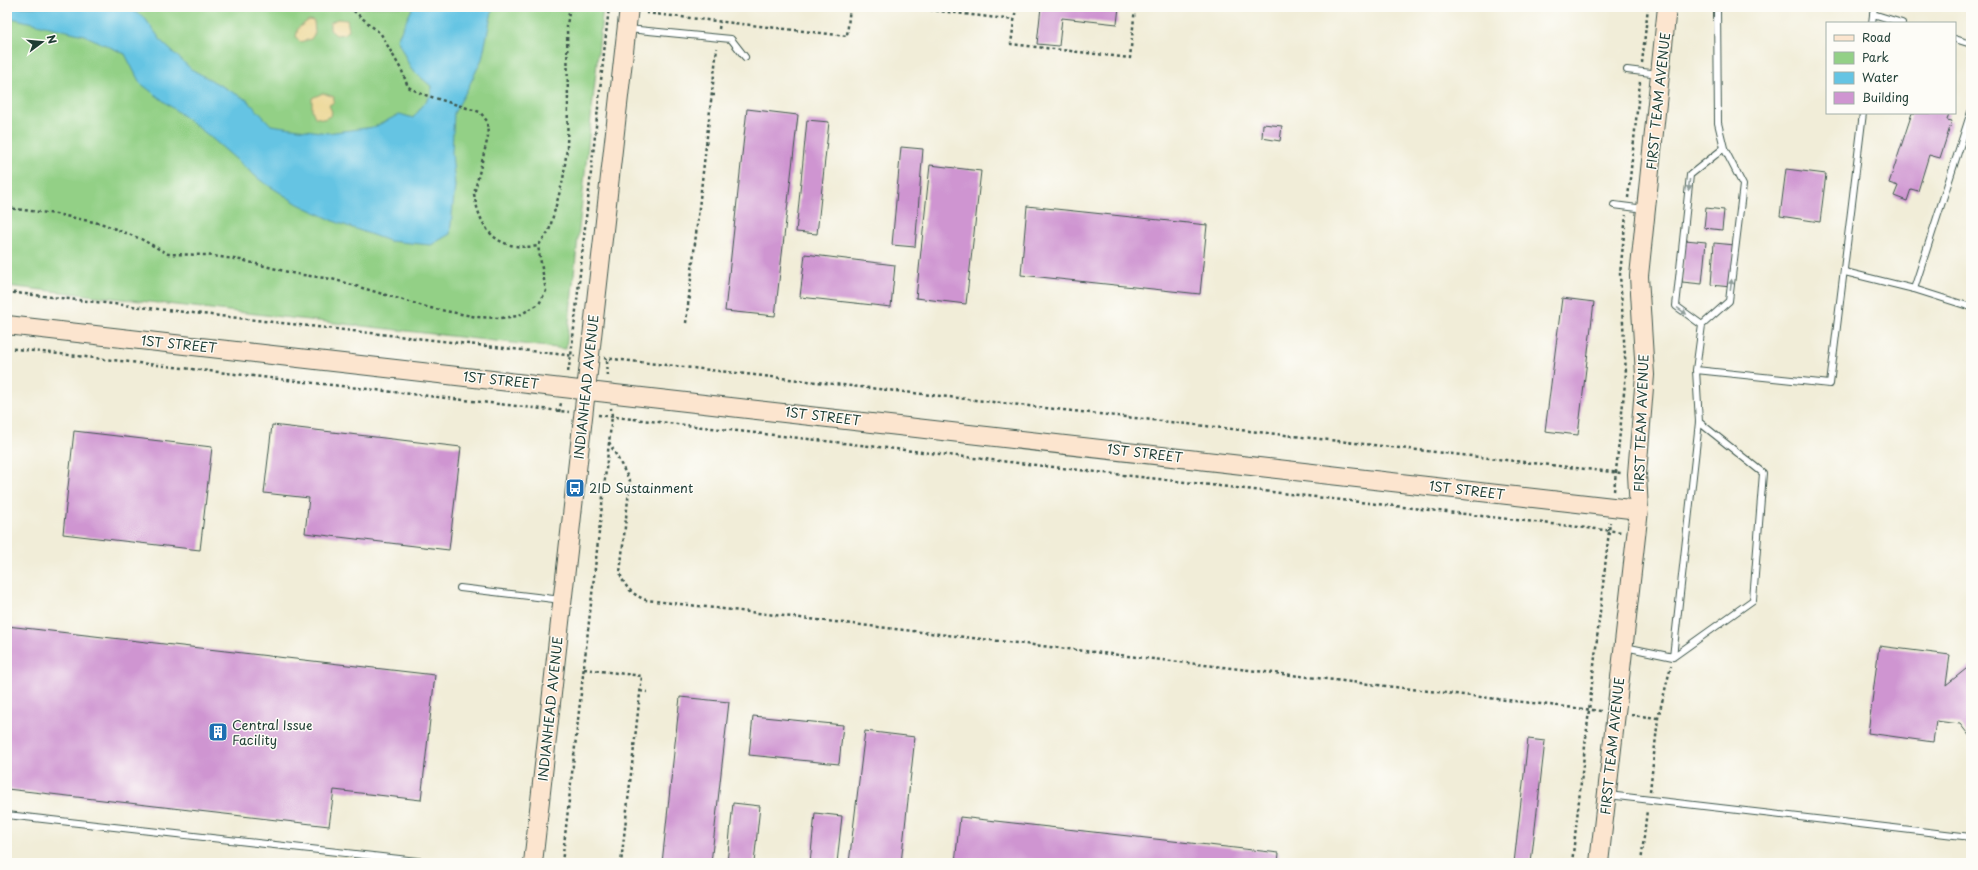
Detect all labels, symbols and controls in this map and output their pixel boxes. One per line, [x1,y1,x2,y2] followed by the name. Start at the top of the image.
[22,22,62,62] north arrow
[1826,22,1956,114] legend
[1862,28,1891,46] text: Road
[1641,31,1674,171] street label: FIRST TEAM AVENUE
[43,33,62,46] text: N
[1862,48,1889,66] text: Park
[1862,68,1899,86] text: Water
[1862,88,1909,106] text: Building
[1686,179,1692,191] one-way arrow
[1728,279,1734,291] one-way arrow
[1677,307,1687,315] one-way arrow
[568,314,603,460] street label: INDIANHEAD AVENUE
[140,330,218,357] street label: 1ST STREET
[1629,353,1652,492] street label: FIRST TEAM AVENUE
[462,366,540,393] street label: 1ST STREET
[784,401,862,430] street label: 1ST STREET
[1106,438,1184,467] street label: 1ST STREET
[1428,475,1506,504] street label: 1ST STREET
[564,477,586,499] bus stop icon: 2ID Sustainment
[589,478,693,497] place label: 2ID Sustainment
[532,636,567,782] street label: INDIANHEAD AVENUE
[1595,676,1628,816] street label: FIRST TEAM AVENUE
[232,715,312,749] place label: Central Issue Facility
[207,721,229,743] building icon: Central Issue Facility

